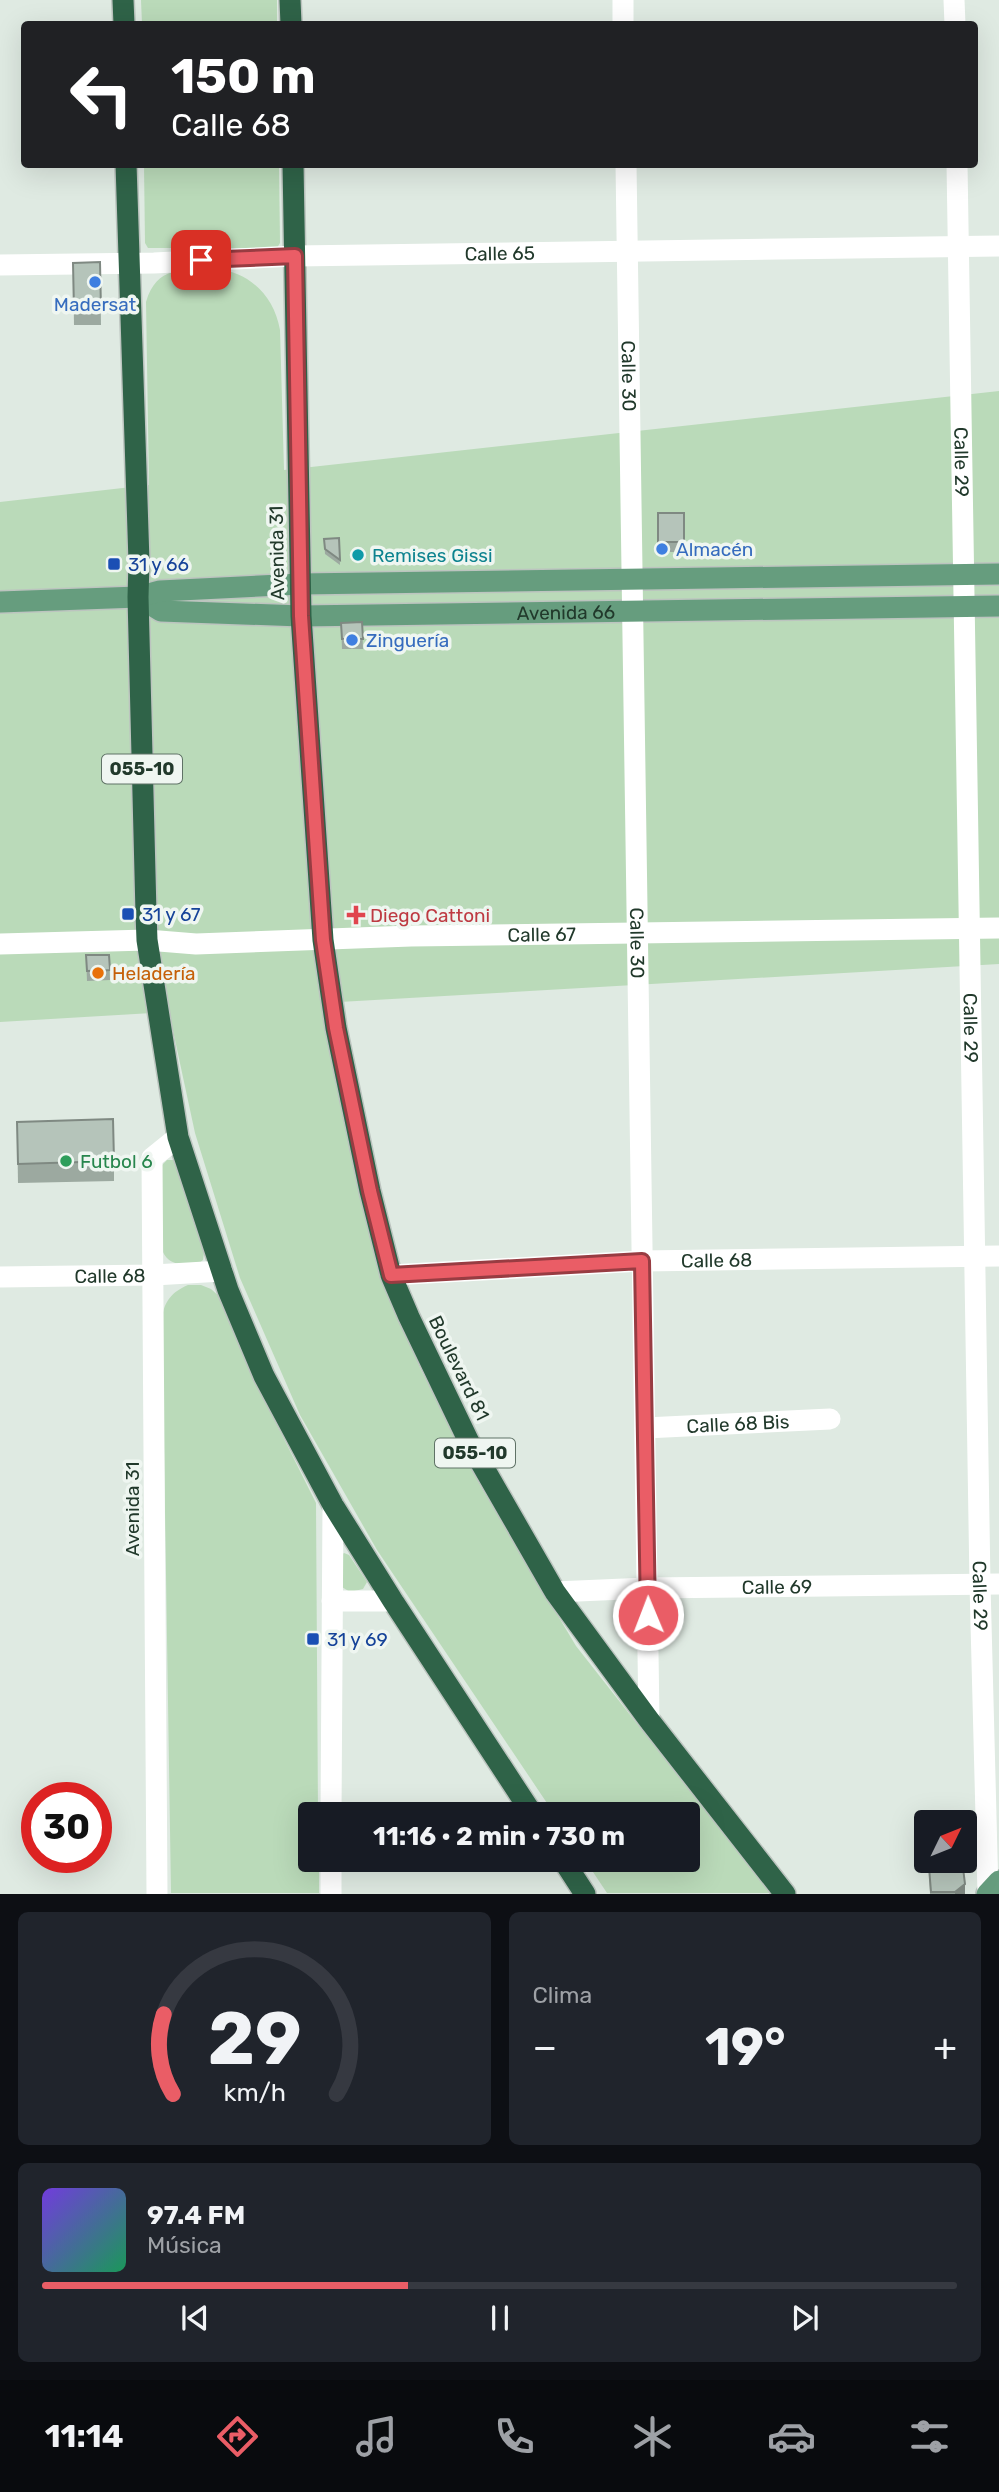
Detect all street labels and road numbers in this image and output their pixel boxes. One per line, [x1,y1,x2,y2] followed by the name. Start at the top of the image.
[464,241,535,265] street label: Calle 65
[617,340,641,412] street label: Calle 30
[950,427,974,497] street label: Calle 29
[265,505,289,601] street label: Avenida 31
[517,600,615,624] street label: Avenida 66
[102,754,182,784] road number: 055-10
[625,907,650,979] street label: Calle 30
[507,922,576,946] street label: Calle 67
[959,993,983,1063] street label: Calle 29
[681,1248,752,1272] street label: Calle 68
[74,1264,146,1288] street label: Calle 68
[424,1312,494,1424] street label: Boulevard 81
[686,1409,790,1437] street label: Calle 68 Bis
[435,1438,515,1468] road number: 055-10
[121,1462,144,1556] street label: Avenida 31
[968,1561,993,1631] street label: Calle 29
[742,1575,812,1598] street label: Calle 69

